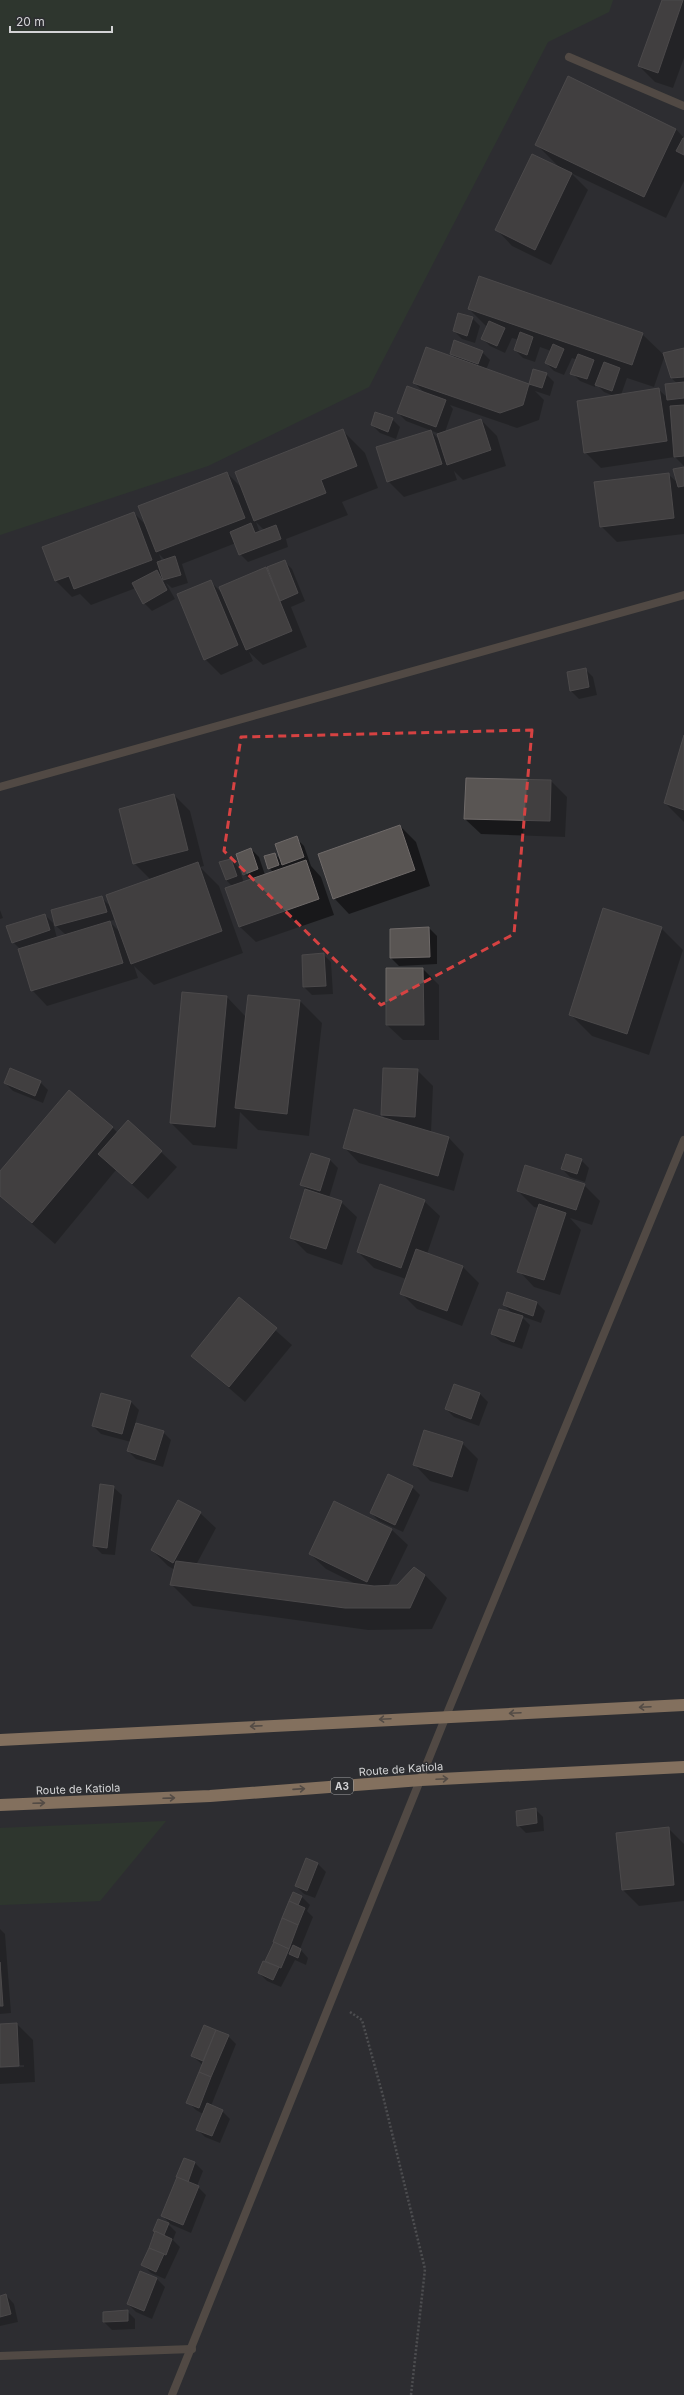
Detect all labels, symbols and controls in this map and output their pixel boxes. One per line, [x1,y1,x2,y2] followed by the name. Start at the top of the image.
[10,8,112,34] scale bar
[16,14,45,29] text: 20 m
[639,1703,652,1711] one-way arrow
[509,1709,522,1717] one-way arrow
[379,1716,392,1723] one-way arrow
[250,1723,263,1730] one-way arrow
[358,1759,444,1779] street label: Route de Katiola
[435,1775,448,1782] one-way arrow
[331,1778,353,1794] road number: A3
[36,1781,120,1797] street label: Route de Katiola
[292,1786,305,1793] one-way arrow
[162,1794,175,1802] one-way arrow
[32,1800,45,1807] one-way arrow

